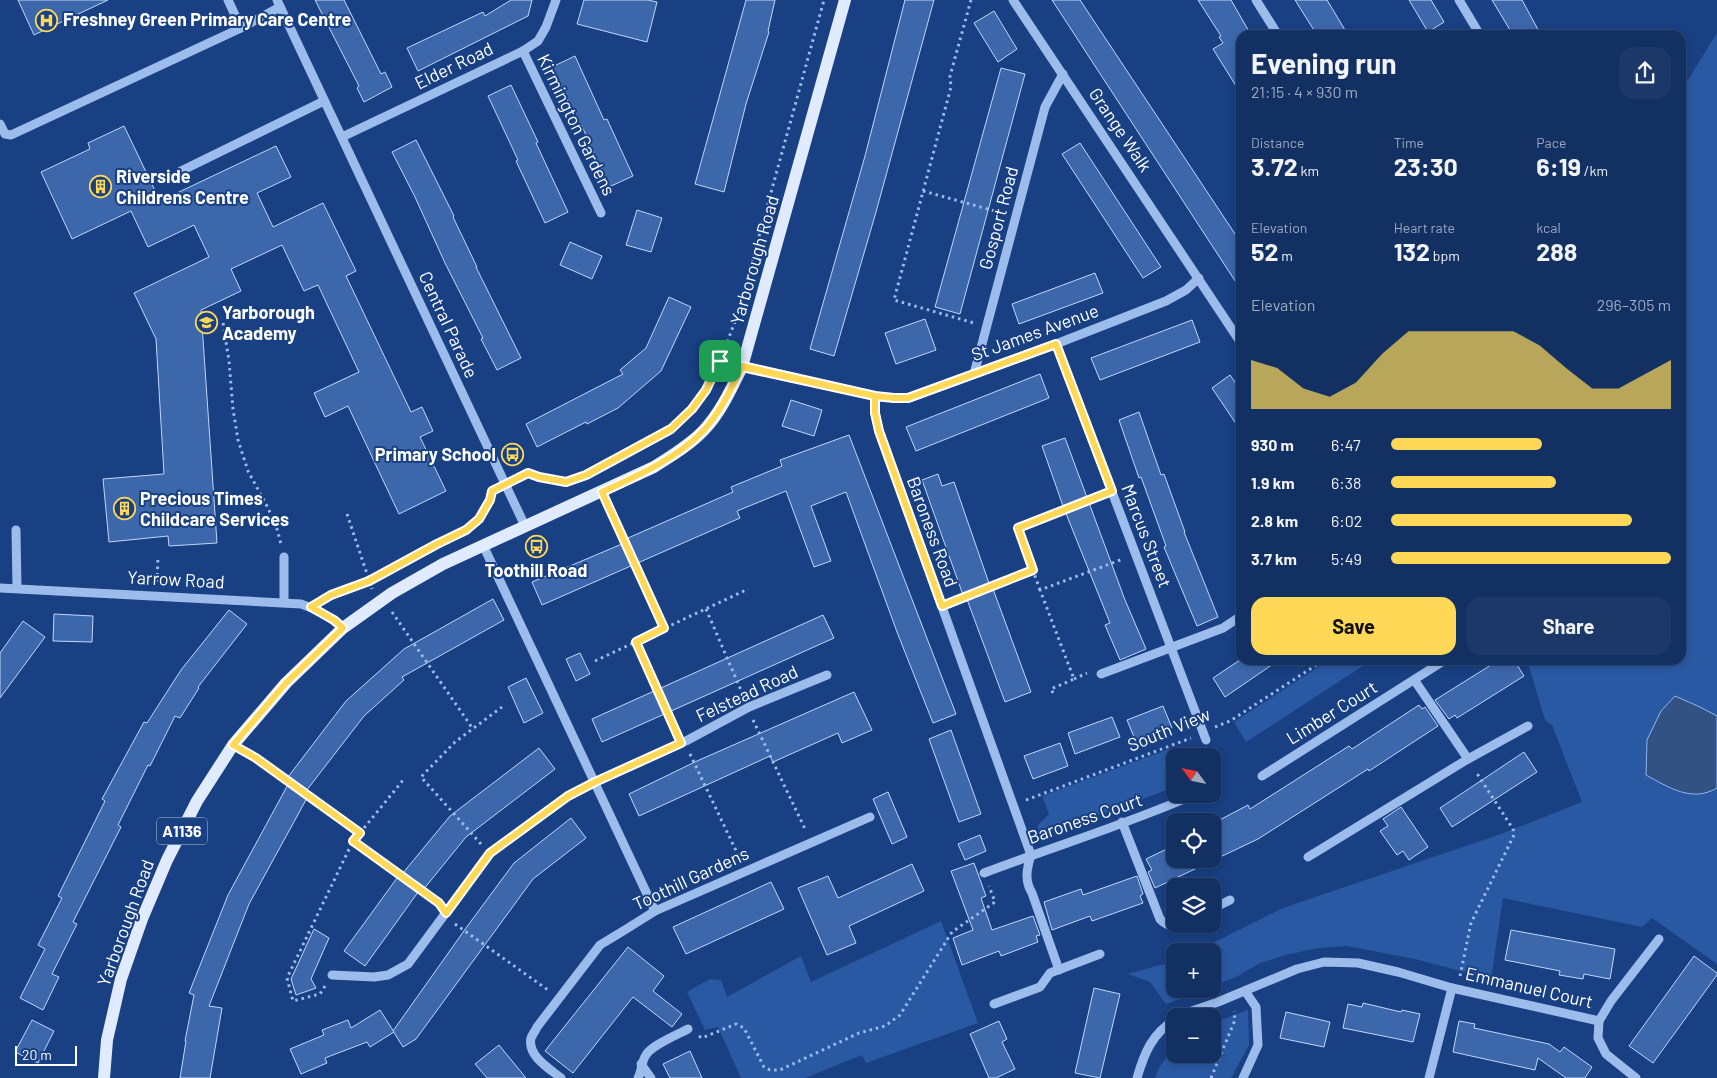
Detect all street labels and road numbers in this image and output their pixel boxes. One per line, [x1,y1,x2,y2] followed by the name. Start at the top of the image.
[411,37,496,93] street label: Elder Road
[533,50,621,199] street label: Kirmington Gardens
[1085,83,1157,176] street label: Grange Walk
[974,164,1022,272] street label: Gosport Road
[725,193,783,327] street label: Yarborough Road
[415,268,483,381] street label: Central Parade
[968,299,1101,365] street label: St James Avenue
[903,473,963,590] street label: Baroness Road
[1117,481,1177,590] street label: Marcus Street
[127,565,225,593] street label: Yarrow Road
[692,660,801,726] street label: Felstead Road
[1282,676,1381,749] street label: Limber Court
[1124,703,1213,756] street label: South View
[1024,788,1145,848] street label: Baroness Court
[157,818,207,844] road number: A1136
[629,842,752,915] street label: Toothill Gardens
[92,856,158,989] street label: Yarborough Road
[1463,962,1595,1012] street label: Emmanuel Court

